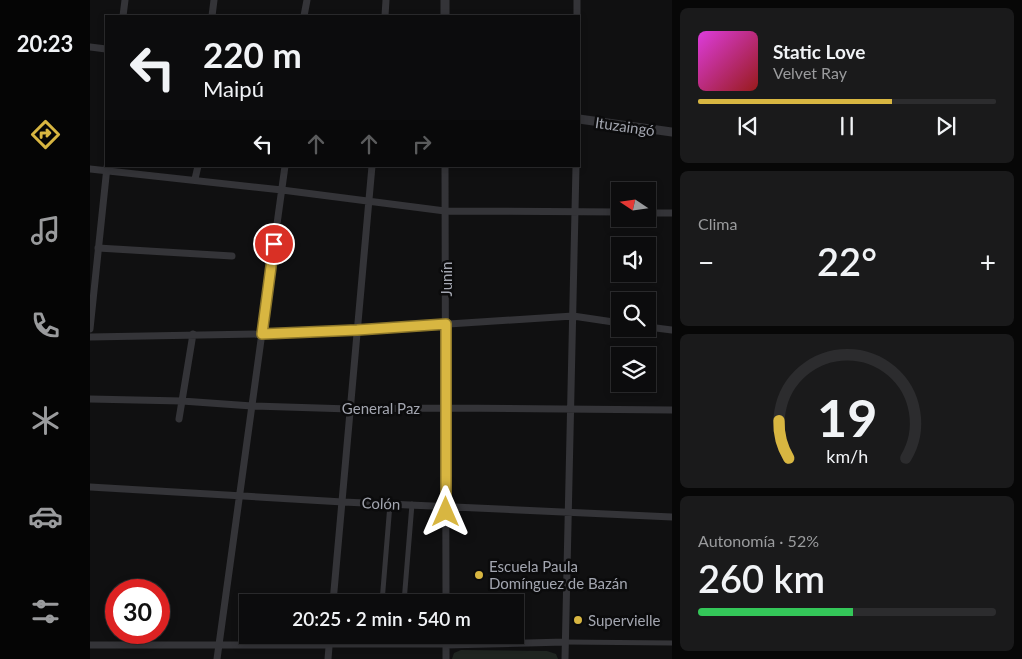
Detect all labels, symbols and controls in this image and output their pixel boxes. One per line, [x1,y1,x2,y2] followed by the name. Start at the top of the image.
[17,30,73,57] text: 20:23
[203,33,302,75] text: 220 m
[120,35,185,100] icon: left
[773,40,865,63] text: Static Love
[773,63,847,82] text: Velvet Ray
[203,75,264,102] text: Maipú
[734,112,762,140] icon: previous
[833,112,861,140] icon: pause
[932,112,960,140] icon: next
[594,113,656,139] street label: Ituzaingó
[28,117,63,152] icon: directions
[249,130,277,158] icon: left
[302,130,330,158] icon: ahead
[355,130,383,158] icon: ahead
[408,130,436,158] icon: right
[611,182,656,228] north arrow
[611,182,656,392] map controls
[28,213,63,248] icon: music
[698,214,737,233] text: Clima
[253,223,295,265] pin
[260,230,288,258] icon: arrive
[611,237,656,282] button: sound
[817,238,877,284] text: 22°
[698,245,714,279] text: −
[980,245,996,279] text: +
[437,262,455,296] street label: Junín
[611,292,656,337] button: search
[28,308,63,343] icon: phone
[611,347,656,392] button: layers
[817,386,877,448] text: 19
[342,399,420,417] street label: General Paz
[28,403,63,438] icon: climate
[826,445,868,467] text: km/h
[419,485,471,537] position arrow
[361,493,401,513] street label: Colón
[28,499,63,534] icon: car
[698,531,819,550] text: Autonomía · 52%
[698,555,825,601] text: 260 km
[489,557,628,592] place label: Escuela Paula Domínguez de Bazán
[473,569,485,581] marker: Escuela Paula Domínguez de Bazán
[105,579,170,644] speed limit sign: 30
[28,594,63,629] icon: filters
[292,607,471,630] text: 20:25 · 2 min · 540 m
[588,611,660,629] place label: Supervielle
[572,614,584,626] marker: Supervielle

